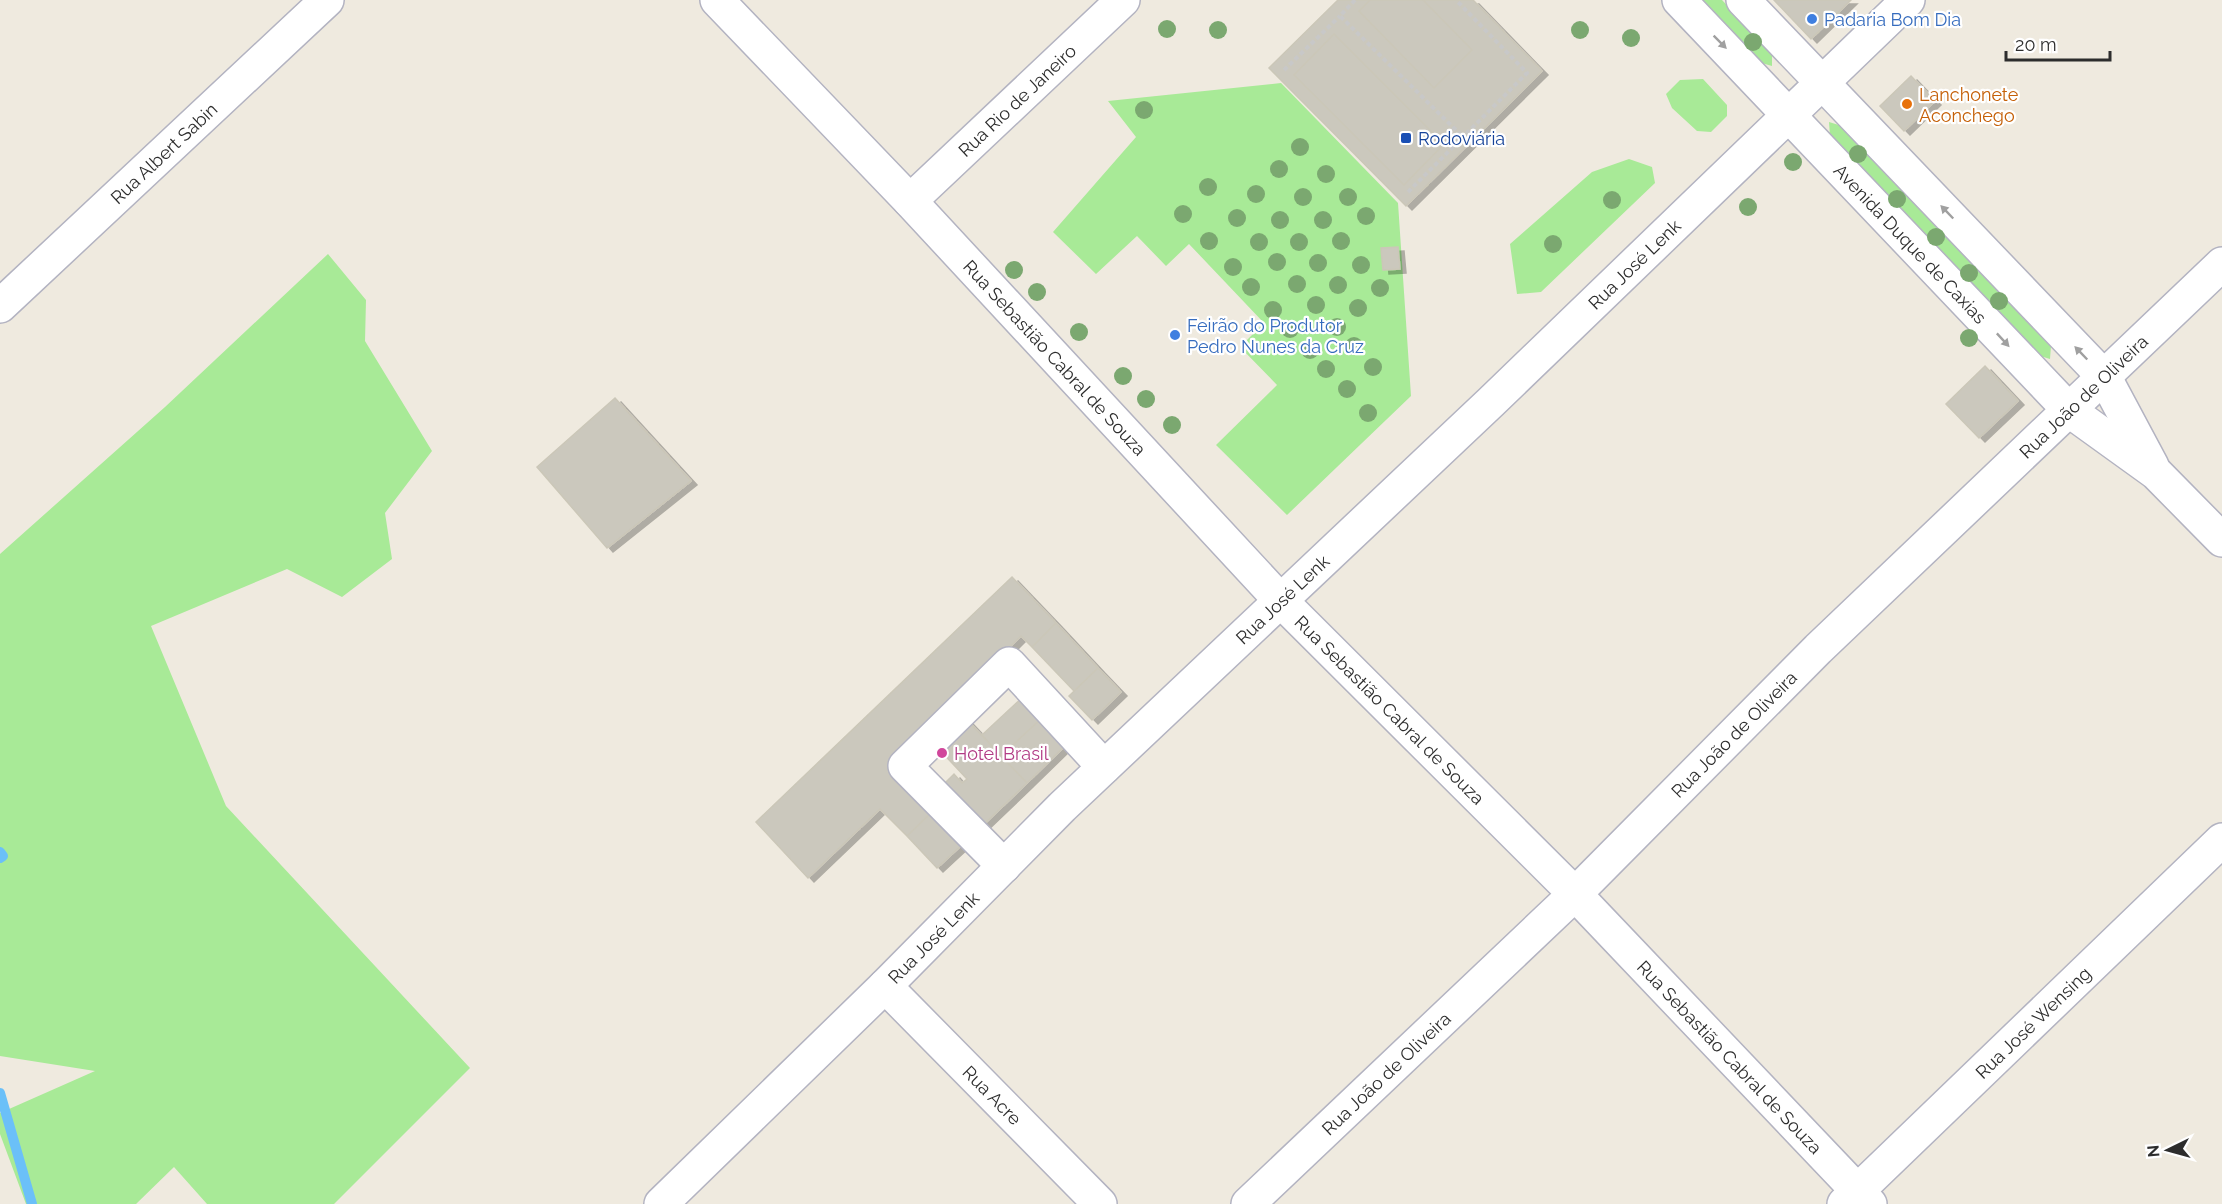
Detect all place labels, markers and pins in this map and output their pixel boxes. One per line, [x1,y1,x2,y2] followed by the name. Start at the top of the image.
[1824,9,1961,30] place label: Padaria Bom Dia
[1805,12,1819,26] marker: Padaria Bom Dia
[1919,84,2019,126] place label: Lanchonete Aconchego
[1900,97,1914,111] marker: Lanchonete Aconchego
[1418,128,1505,149] place label: Rodoviária
[1399,131,1413,145] marker: Rodoviária
[1187,315,1364,357] place label: Feirão do Produtor Pedro Nunes da Cruz
[1168,328,1182,342] marker: Feirão do Produtor Pedro Nunes da Cruz
[954,743,1049,764] place label: Hotel Brasil
[935,746,949,760] marker: Hotel Brasil

